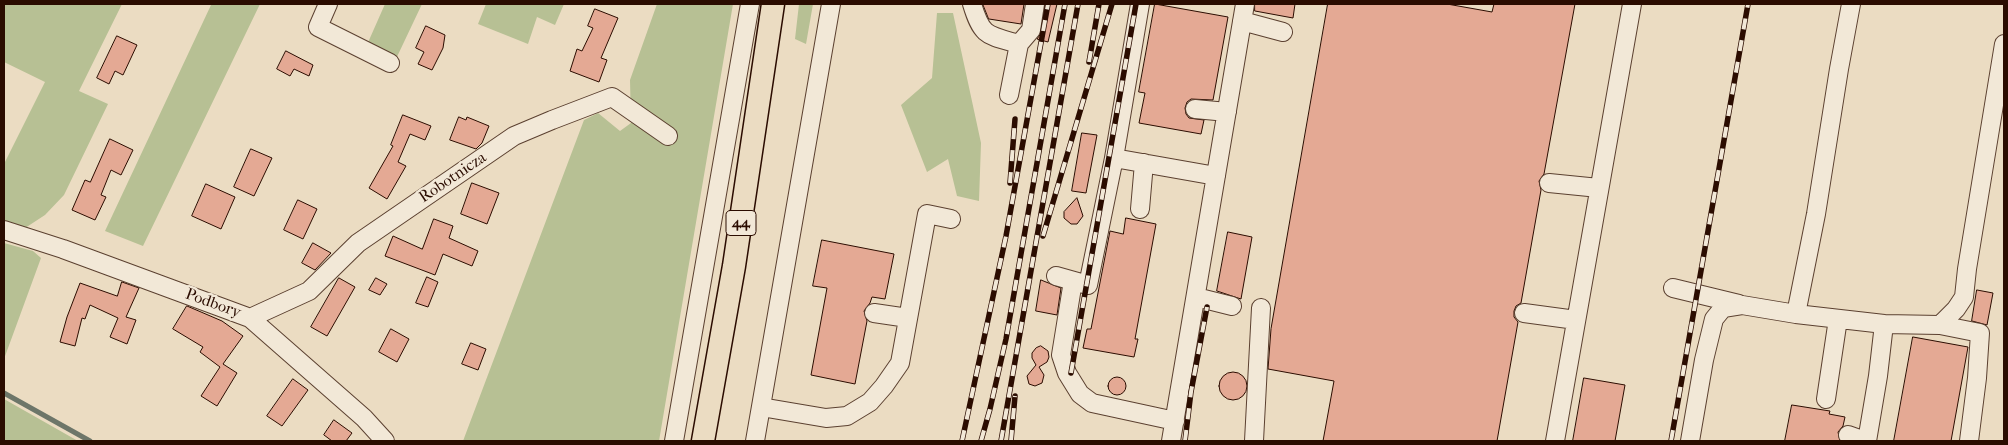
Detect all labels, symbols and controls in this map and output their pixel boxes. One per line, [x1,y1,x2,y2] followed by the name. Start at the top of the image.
[416,149,490,207] street label: Robotnicza
[726,210,756,236] road number: 44
[183,285,243,323] street label: Podbory

